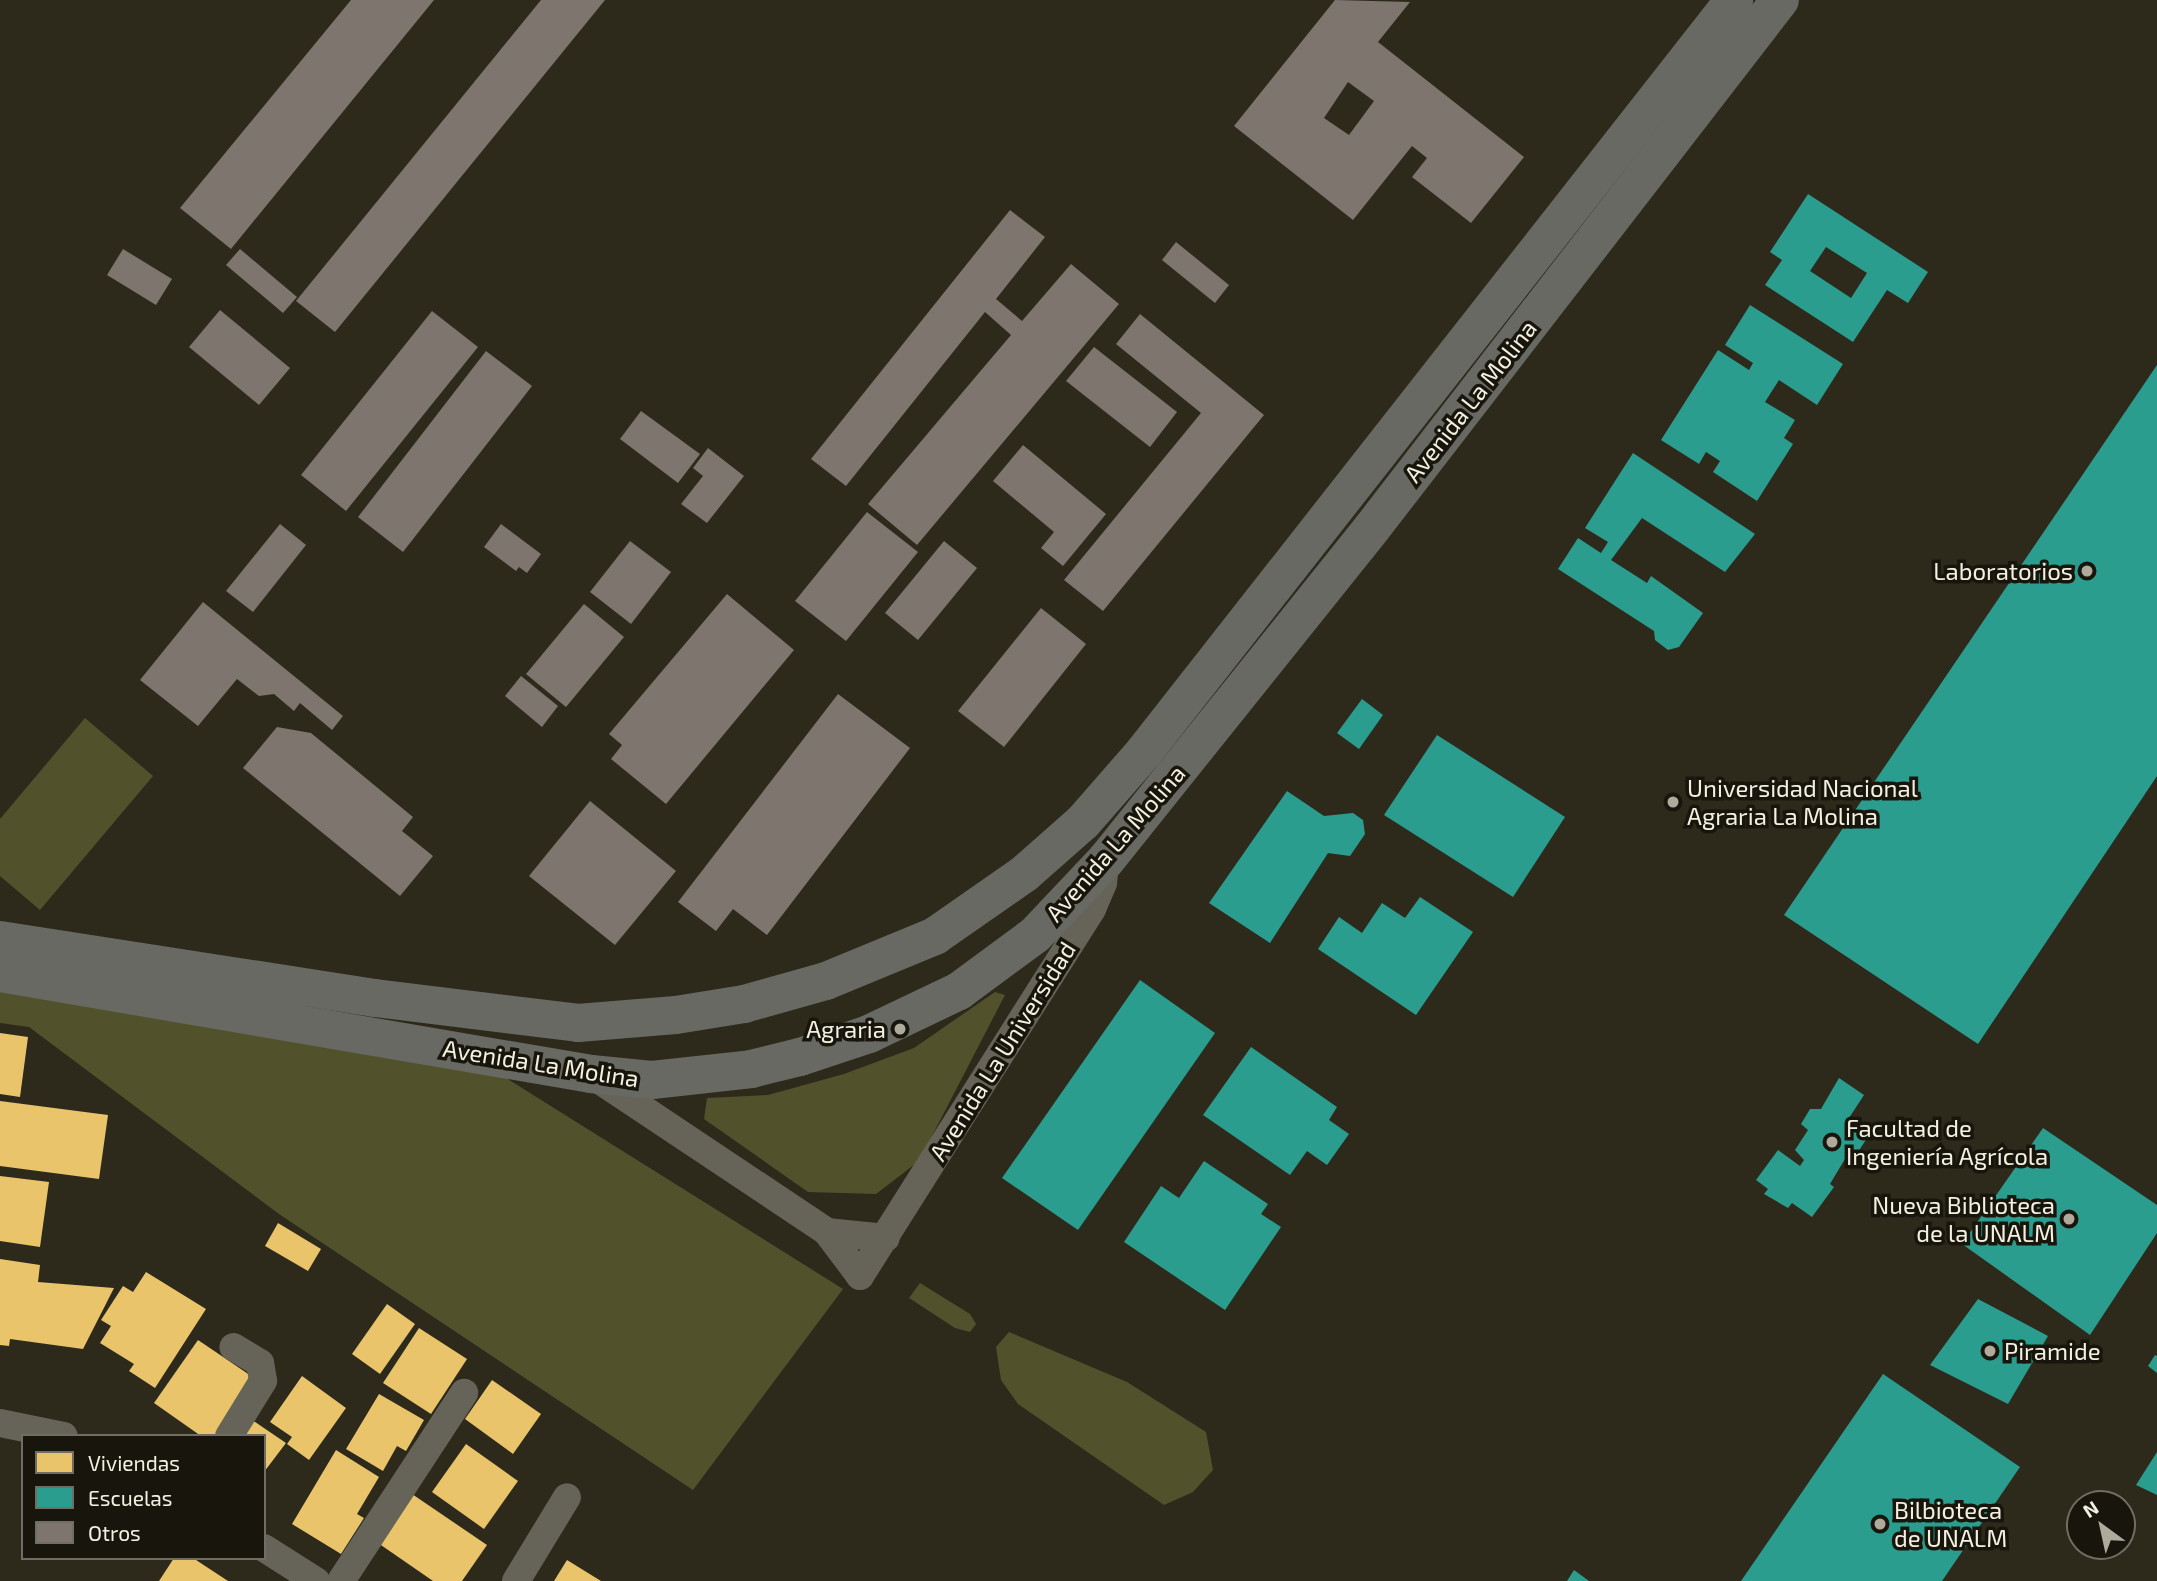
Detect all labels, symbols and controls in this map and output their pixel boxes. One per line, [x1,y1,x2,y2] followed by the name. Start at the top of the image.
[1398,314,1542,488] street label: Avenida La Molina
[1933,557,2073,585] place label: Laboratorios
[2079,563,2095,579] marker: Laboratorios
[1039,759,1191,927] street label: Avenida La Molina
[1687,774,1918,830] place label: Universidad Nacional Agraria La Molina
[1665,794,1681,810] marker: Universidad Nacional Agraria La Molina
[923,936,1081,1166] street label: Avenida La Universidad
[806,1015,886,1043] place label: Agraria
[892,1021,908,1037] marker: Agraria
[441,1033,641,1093] street label: Avenida La Molina
[1846,1114,2049,1170] place label: Facultad de Ingeniería Agrícola
[1824,1134,1840,1150] marker: Facultad de Ingeniería Agrícola
[1872,1191,2055,1247] place label: Nueva Biblioteca de la UNALM
[2061,1211,2077,1227] marker: Nueva Biblioteca de la UNALM
[2004,1337,2101,1365] place label: Piramide
[1982,1343,1998,1359] marker: Piramide
[21,1434,266,1560] legend
[88,1450,180,1475] text: Viviendas
[88,1485,172,1510] text: Escuelas
[2066,1490,2136,1560] north arrow
[2078,1495,2102,1522] text: N
[1894,1496,2007,1552] place label: Bilbioteca de UNALM
[1872,1516,1888,1532] marker: Bilbioteca de UNALM
[88,1520,141,1545] text: Otros

